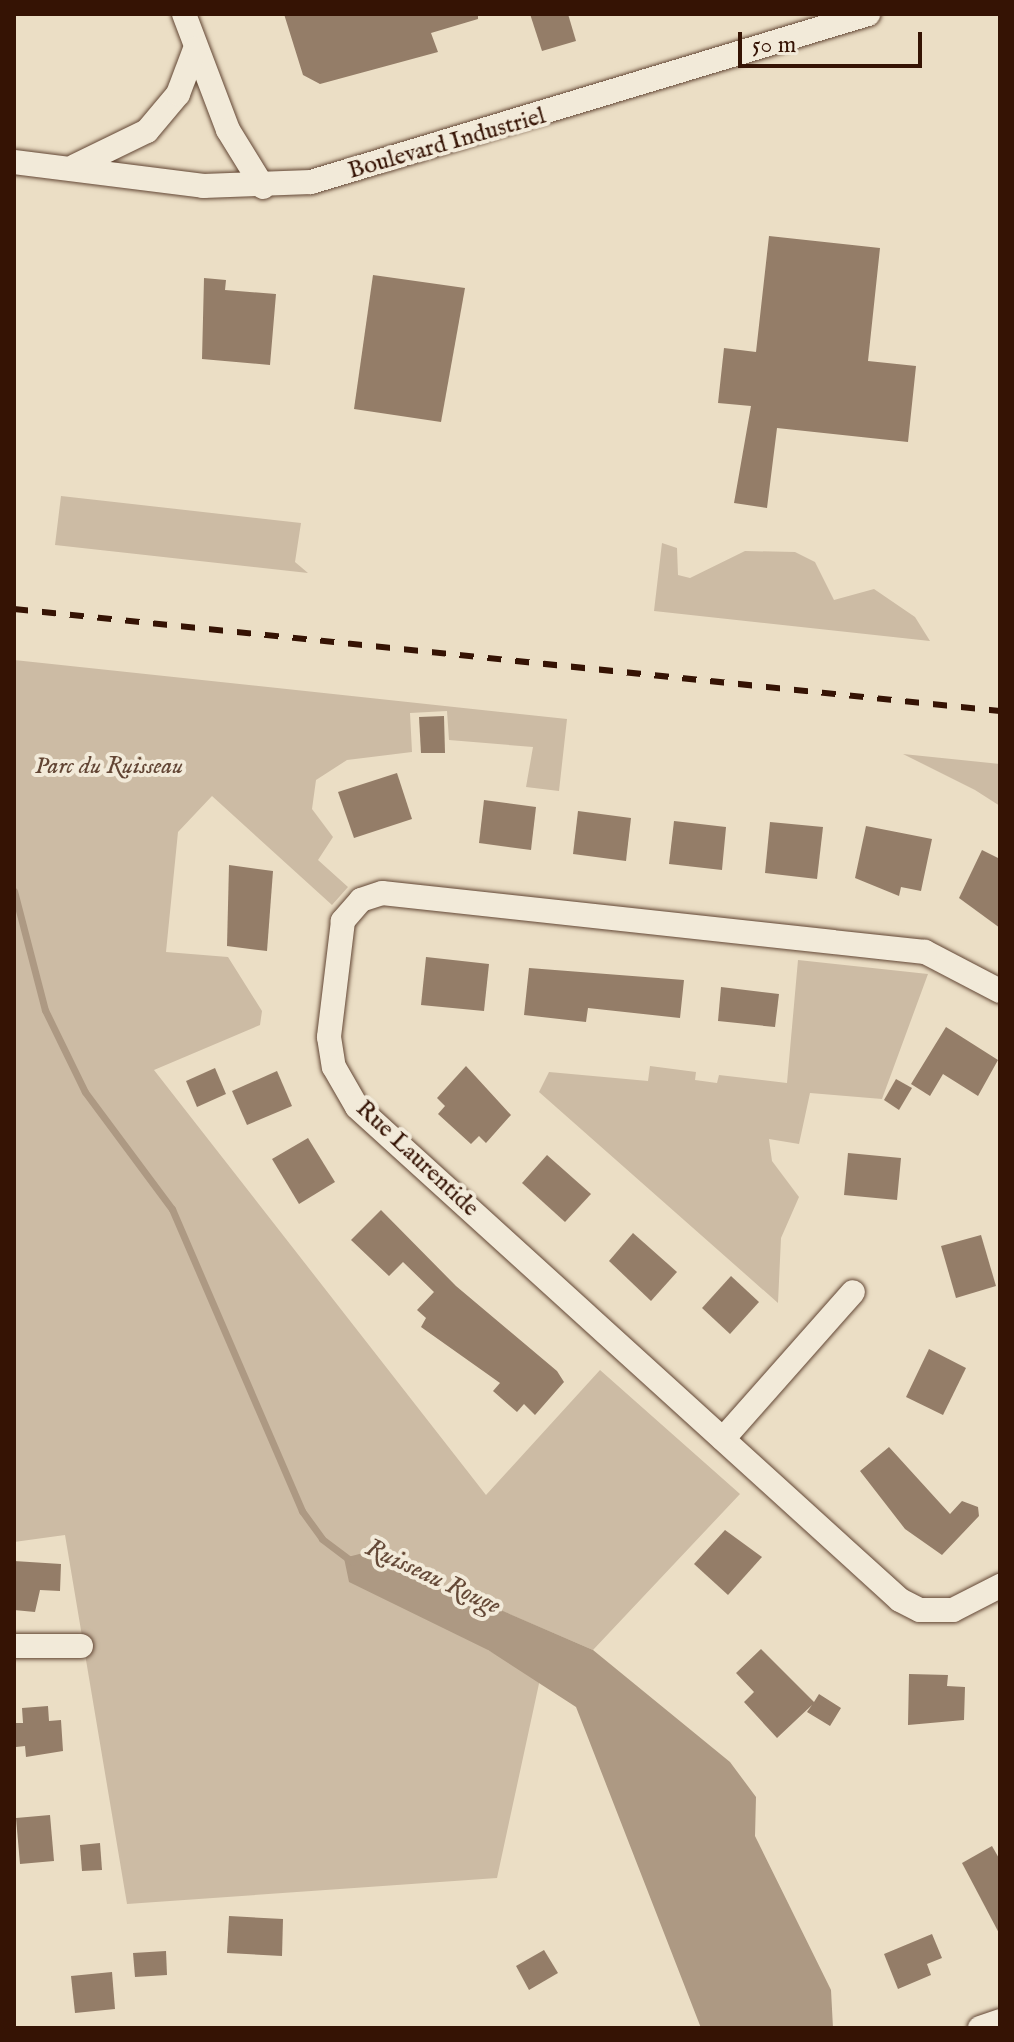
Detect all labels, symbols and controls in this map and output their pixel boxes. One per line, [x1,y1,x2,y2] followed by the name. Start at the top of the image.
[742,16,926,66] scale bar
[752,30,796,61] text: 50 m
[345,102,549,186] street label: Boulevard Industriel
[35,753,183,781] park label: Parc du Ruisseau
[350,1095,484,1223] street label: Rue Laurentide
[361,1532,505,1622] water label: Ruisseau Rouge

